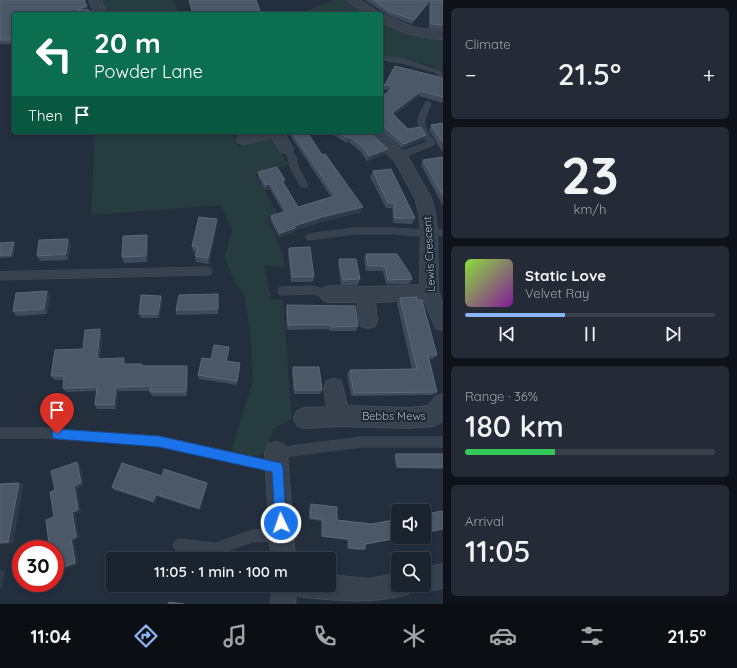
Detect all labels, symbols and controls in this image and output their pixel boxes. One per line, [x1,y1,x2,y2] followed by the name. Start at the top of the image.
[94,25,161,60] text: 20 m
[28,28,80,80] icon: left
[465,36,511,52] text: Climate
[558,55,621,93] text: 21.5°
[94,60,203,83] text: Powder Lane
[465,61,476,89] text: −
[703,61,715,89] text: +
[71,104,93,126] icon: arrive
[28,106,63,125] text: Then
[561,142,619,207] text: 23
[574,201,606,217] text: km/h
[420,216,438,292] street label: Lewis Crescent
[525,266,606,285] text: Static Love
[525,285,590,301] text: Velvet Ray
[496,323,518,345] icon: previous
[579,323,601,345] icon: pause
[662,323,684,345] icon: next
[465,388,538,404] text: Range · 36%
[40,393,74,434] pin
[46,399,68,421] icon: arrive
[465,407,564,445] text: 180 km
[362,409,426,423] street label: Bebbs Mews
[260,502,302,544] position arrow
[391,504,431,592] map controls
[391,504,431,544] button: sound
[465,513,504,529] text: Arrival
[465,532,531,570] text: 11:05
[12,540,64,592] speed limit sign: 30
[391,552,431,592] button: search
[154,562,288,581] text: 11:05 · 1 min · 100 m
[132,622,160,650] icon: directions
[221,622,249,650] icon: music
[311,622,339,650] icon: phone
[400,622,428,650] icon: climate
[489,622,517,650] icon: car
[578,622,606,650] icon: filters
[31,625,71,648] text: 11:04
[667,625,706,648] text: 21.5°

